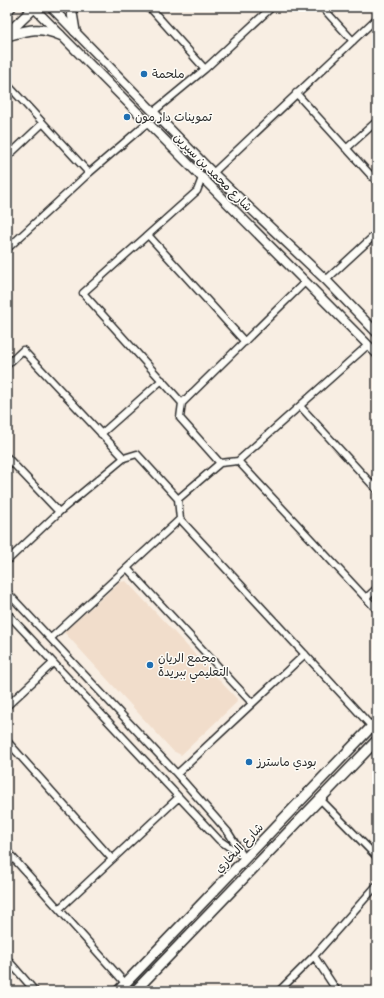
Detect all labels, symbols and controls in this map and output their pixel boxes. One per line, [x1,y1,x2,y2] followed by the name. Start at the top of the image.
[139,69,149,79] marker: ملحمة
[152,69,185,83] place label: ملحمة
[122,112,132,122] marker: تموينات دار مون
[135,112,213,126] place label: تموينات دار مون
[169,131,254,216] street label: شارع محمد بن سيرين
[158,653,229,683] place label: مجمع الريان التعليمي ببريدة
[145,660,155,670] marker: مجمع الريان التعليمي ببريدة
[244,757,254,767] marker: بودي ماسترز
[256,757,317,771] place label: بودي ماسترز
[213,821,268,877] street label: شارع البخاري

